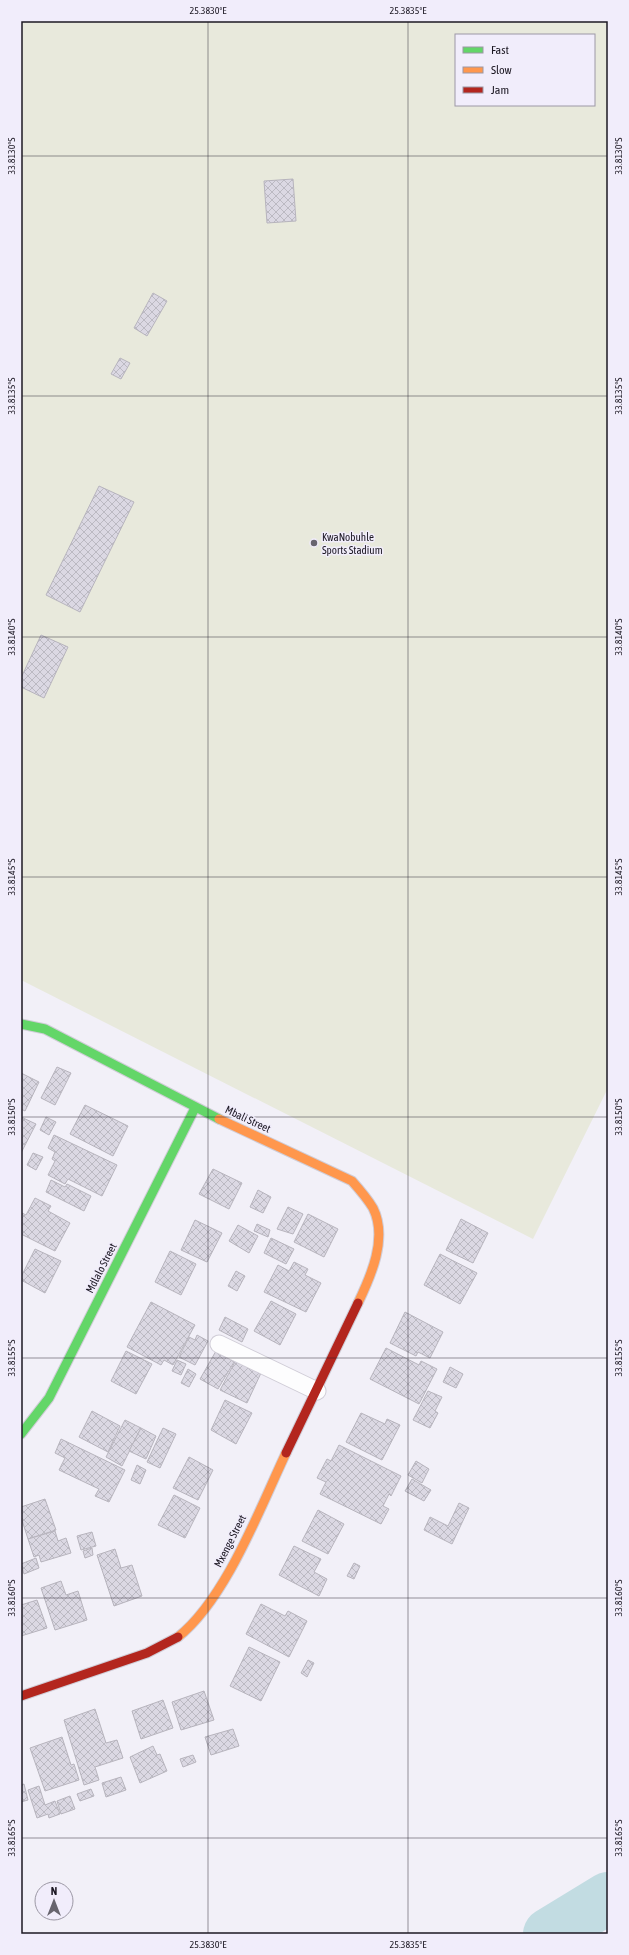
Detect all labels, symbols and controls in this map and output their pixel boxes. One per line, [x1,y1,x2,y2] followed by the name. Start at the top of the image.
[190,5,227,16] text: 25.3830°E
[390,5,427,16] text: 25.3835°E
[455,34,595,106] legend
[491,43,509,57] text: Fast
[491,63,512,77] text: Slow
[491,83,509,97] text: Jam
[6,138,17,174] text: 33.8130°S
[613,138,624,174] text: 33.8130°S
[6,378,17,414] text: 33.8135°S
[613,378,624,414] text: 33.8135°S
[322,531,383,556] place label: KwaNobuhle Sports Stadium
[309,538,319,548] marker: KwaNobuhle Sports Stadium
[6,619,17,655] text: 33.8140°S
[613,619,624,655] text: 33.8140°S
[6,859,17,895] text: 33.8145°S
[613,859,624,895] text: 33.8145°S
[6,1099,17,1135] text: 33.8150°S
[613,1099,624,1135] text: 33.8150°S
[223,1103,273,1135] street label: Mbali Street
[83,1241,119,1295] street label: Mdlalo Street
[6,1340,17,1376] text: 33.8155°S
[613,1340,624,1376] text: 33.8155°S
[212,1513,248,1569] street label: Mxenge Street
[6,1580,17,1616] text: 33.8160°S
[613,1580,624,1616] text: 33.8160°S
[6,1820,17,1856] text: 33.8165°S
[613,1820,624,1856] text: 33.8165°S
[34,1881,74,1921] north arrow
[51,1885,57,1897] text: N
[190,1939,227,1950] text: 25.3830°E
[390,1939,427,1950] text: 25.3835°E

